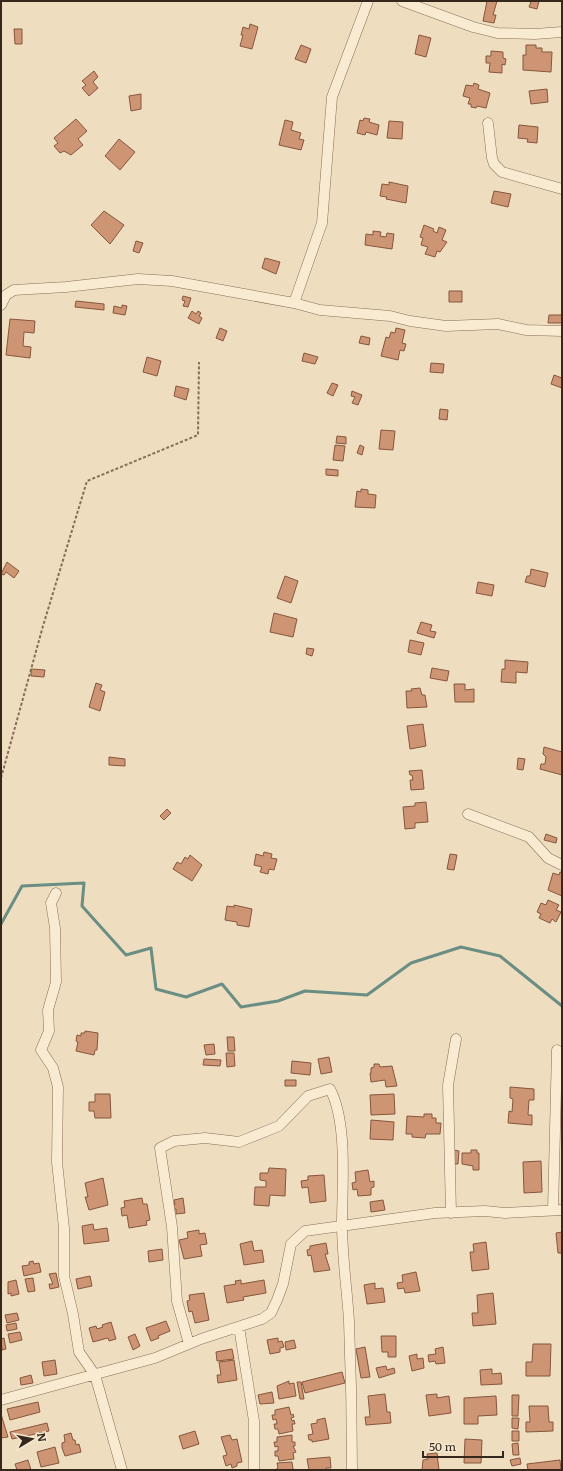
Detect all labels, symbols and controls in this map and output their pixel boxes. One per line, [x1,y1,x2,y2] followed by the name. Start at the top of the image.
[12,1419,52,1459] north arrow
[34,1431,52,1443] text: N
[423,1433,503,1459] scale bar
[429,1437,456,1455] text: 50 m

